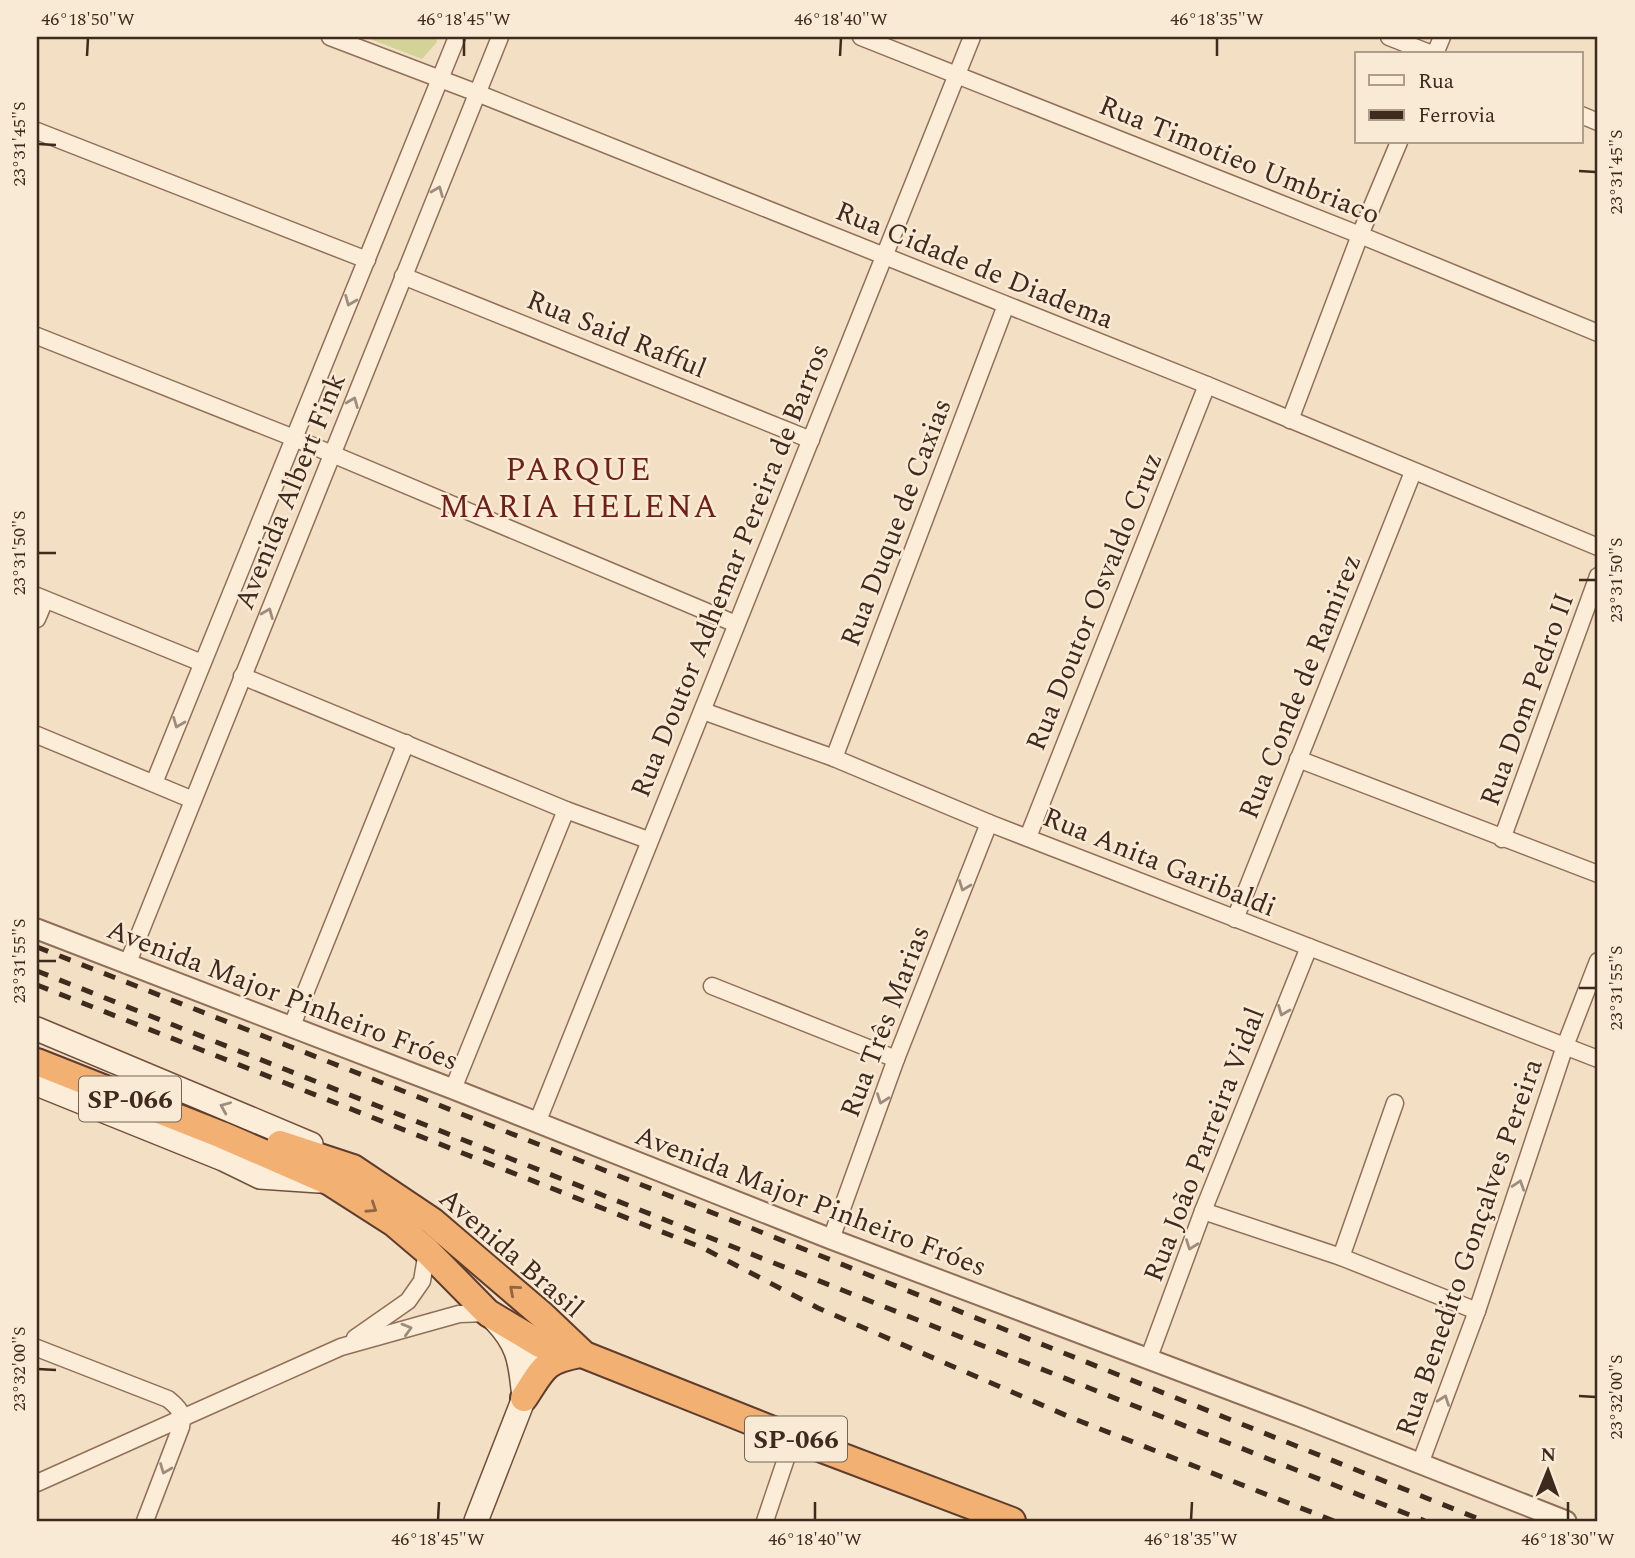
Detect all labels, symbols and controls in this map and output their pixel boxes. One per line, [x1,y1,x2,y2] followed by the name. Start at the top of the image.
[41,6,135,33] text: 46°18'50"W
[417,6,511,33] text: 46°18'45"W
[794,6,888,33] text: 46°18'40"W
[1170,6,1264,33] text: 46°18'35"W
[1355,52,1582,144] legend
[1418,66,1455,98] text: Rua
[1092,84,1386,236] street label: Rua Timotieo Umbriaco
[1418,100,1496,132] text: Ferrovia
[6,101,33,187] text: 23°31'45"S
[1603,129,1630,215] text: 23°31'45"S
[429,186,443,198] one-way arrow
[829,190,1120,341] street label: Rua Cidade de Diadema
[520,279,713,390] street label: Rua Said Rafful
[344,294,358,307] one-way arrow
[619,337,841,804] street label: Rua Doutor Adhemar Pereira de Barros
[223,367,358,616] street label: Avenida Albert Fink
[829,392,964,653] street label: Rua Duque de Caxias
[344,397,358,409] one-way arrow
[439,446,719,532] district label: PARQUE MARIA HELENA
[1015,446,1174,757] street label: Rua Doutor Osvaldo Cruz
[6,510,33,596] text: 23°31'50"S
[1603,537,1630,623] text: 23°31'50"S
[1228,548,1373,826] street label: Rua Conde de Ramirez
[1469,587,1586,812] street label: Rua Dom Pedro II
[259,608,273,620] one-way arrow
[172,717,186,729] one-way arrow
[1036,796,1283,929] street label: Rua Anita Garibaldi
[959,880,973,892] one-way arrow
[100,908,465,1082] street label: Avenida Major Pinheiro Fróes
[6,918,33,1004] text: 23°31'55"S
[829,919,942,1124] street label: Rua Três Marias
[1603,945,1630,1031] text: 23°31'55"S
[1132,1001,1277,1288] street label: Rua João Parreira Vidal
[1278,1004,1292,1016] one-way arrow
[1384,1052,1554,1442] street label: Rua Benedito Gonçalves Pereira
[79,1076,181,1122] road number: SP-066
[876,1092,890,1104] one-way arrow
[220,1102,232,1116] one-way arrow
[628,1114,993,1288] street label: Avenida Major Pinheiro Fróes
[429,1178,593,1329] street label: Avenida Brasil
[1510,1180,1525,1192] one-way arrow
[364,1200,377,1213] one-way arrow
[1185,1238,1199,1250] one-way arrow
[509,1286,522,1298] one-way arrow
[400,1323,412,1337] one-way arrow
[6,1326,33,1412] text: 23°32'00"S
[1603,1354,1630,1440] text: 23°32'00"S
[1435,1395,1449,1407] one-way arrow
[745,1416,847,1462] road number: SP-066
[1512,1436,1582,1506] north arrow
[1540,1441,1556,1470] text: N
[159,1463,173,1475] one-way arrow
[391,1526,485,1553] text: 46°18'45"W
[768,1526,862,1553] text: 46°18'40"W
[1144,1526,1238,1553] text: 46°18'35"W
[1521,1526,1615,1553] text: 46°18'30"W

